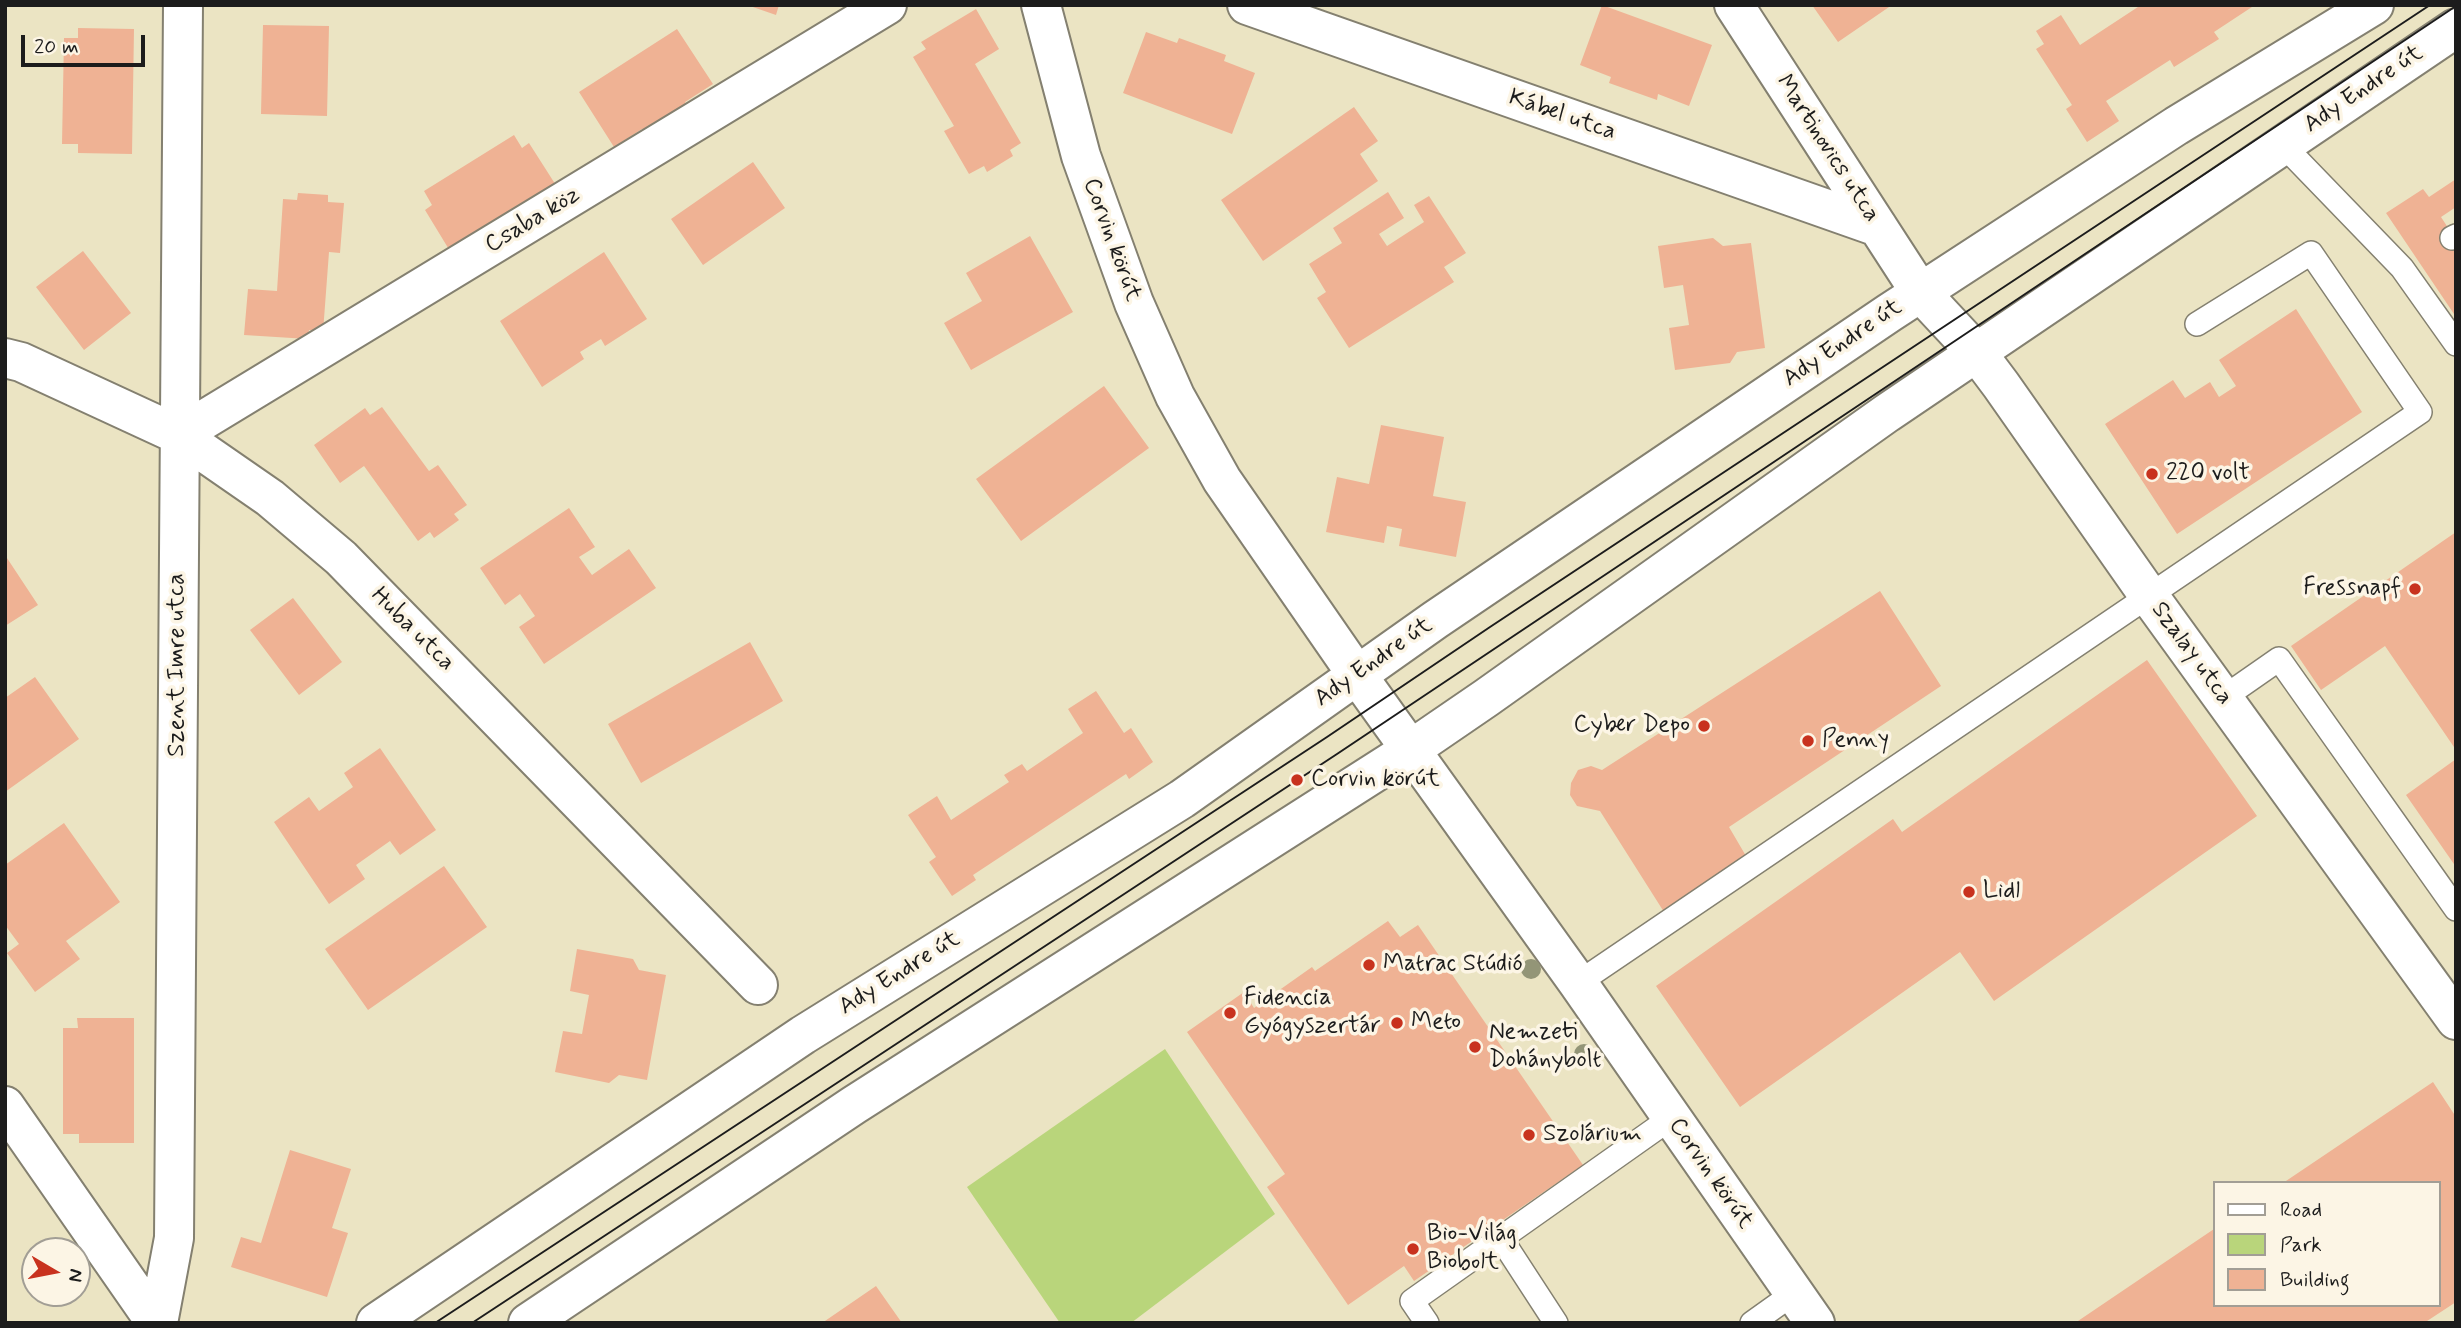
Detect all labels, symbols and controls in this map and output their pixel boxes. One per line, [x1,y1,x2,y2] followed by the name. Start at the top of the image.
[24,21,149,65] scale bar
[34,33,79,61] text: 20 m
[2299,40,2429,140] street label: Ady Endre út
[1769,70,1885,228] street label: Martinovics utca
[1505,84,1619,148] street label: Kábel utca
[1075,175,1147,305] street label: Corvin körút
[480,181,586,261] street label: Csaba köz
[1778,294,1908,394] street label: Ady Endre út
[2166,460,2250,488] place label: 220 volt
[2144,466,2160,482] marker: 220 volt
[164,573,192,757] street label: Szent Imre utca
[2303,575,2401,603] place label: Fressnapf
[2407,581,2423,597] marker: Fressnapf
[364,582,460,678] street label: Huba utca
[2144,597,2238,711] street label: Szalay utca
[1310,612,1438,714] street label: Ady Endre út
[1573,712,1690,740] place label: Cyber Depo
[1696,718,1712,734] marker: Cyber Depo
[1822,727,1889,755] place label: Penny
[1800,733,1816,749] marker: Penny
[1311,766,1440,794] place label: Corvin körút
[1289,772,1305,788] marker: Corvin körút
[1983,878,2020,906] place label: Lidl
[1961,884,1977,900] marker: Lidl
[834,925,966,1023] street label: Ady Endre út
[1383,951,1523,979] place label: Matrac Stúdió
[1361,957,1377,973] marker: Matrac Stúdió
[1244,985,1381,1041] place label: Fidencia Gyógyszertár
[1222,1005,1238,1021] marker: Fidencia Gyógyszertár
[1411,1009,1461,1037] place label: Meto
[1389,1015,1405,1031] marker: Meto
[1489,1019,1602,1075] place label: Nemzeti Dohánybolt
[1467,1039,1483,1055] marker: Nemzeti Dohánybolt
[1661,1113,1759,1235] street label: Corvin körút
[1543,1121,1642,1149] place label: Szolárium
[1521,1127,1537,1143] marker: Szolárium
[2212,1181,2440,1307] legend
[2280,1196,2322,1224] text: Road
[1427,1221,1517,1277] place label: Bio-Világ Biobolt
[2280,1231,2322,1259] text: Park
[21,1237,91,1307] north arrow
[1405,1241,1421,1257] marker: Bio-Világ Biobolt
[2280,1266,2350,1294] text: Building
[62,1267,89,1284] text: N

